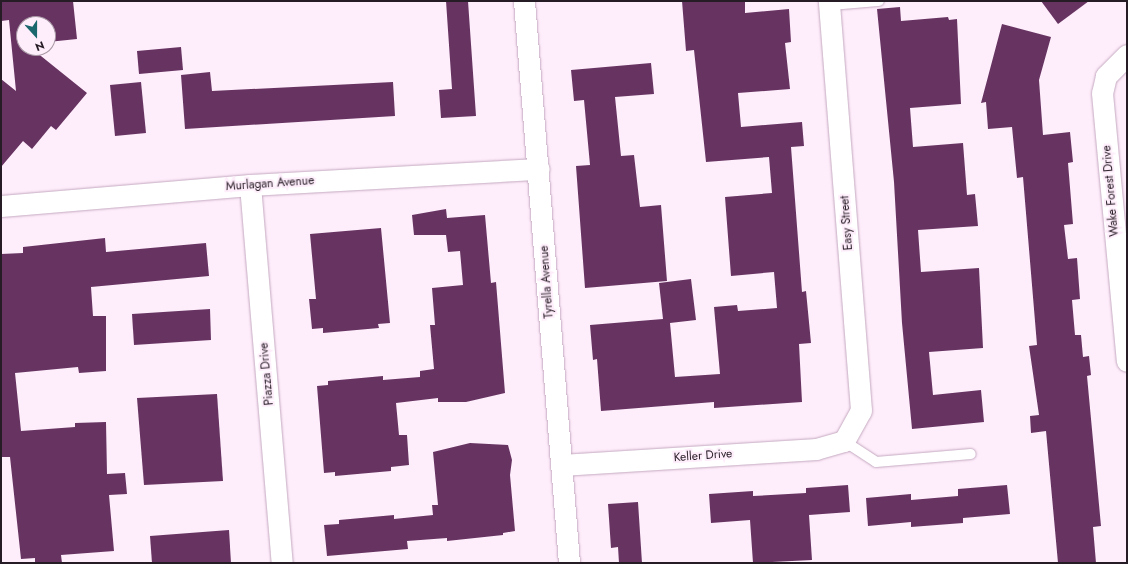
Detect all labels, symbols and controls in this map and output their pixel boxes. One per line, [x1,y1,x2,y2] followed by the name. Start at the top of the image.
[16,16,56,56] north arrow
[33,37,47,55] text: N
[1100,145,1122,237] street label: Wake Forest Drive
[225,174,315,194] street label: Murlagan Avenue
[838,195,856,251] street label: Easy Street
[537,245,557,319] street label: Tyrella Avenue
[257,342,277,406] street label: Piazza Drive
[673,447,733,465] street label: Keller Drive

